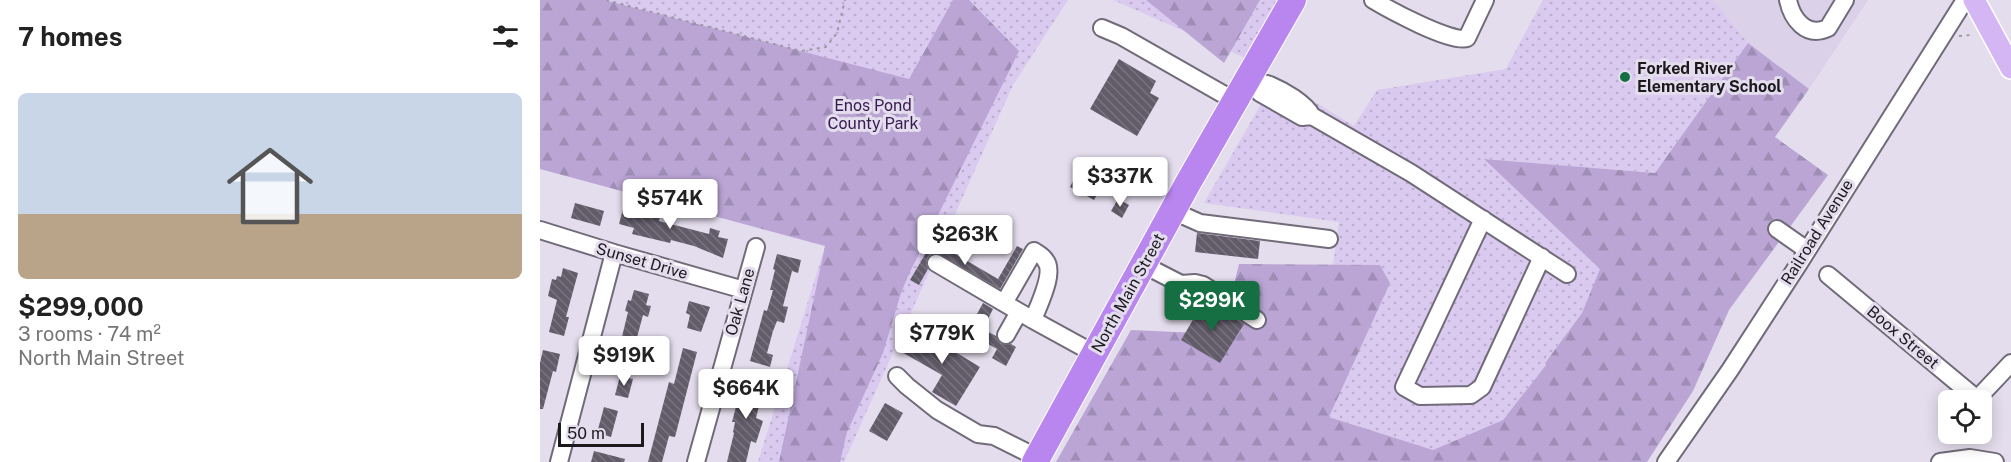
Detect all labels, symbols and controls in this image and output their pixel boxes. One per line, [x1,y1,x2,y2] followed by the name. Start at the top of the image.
[489,20,522,53] icon: filters
[18,21,122,52] text: 7 homes
[1637,59,1782,96] place label: Forked River Elementary School
[1618,70,1632,84] marker: Forked River Elementary School
[827,96,919,133] park label: Enos Pond County Park
[216,132,324,240] icon: home
[1078,157,1162,208] pin: $337K
[1087,164,1153,188] text: $337K
[1777,176,1857,288] street label: Railroad Avenue
[628,179,712,230] pin: $574K
[637,186,703,210] text: $574K
[923,215,1007,266] pin: $263K
[931,222,999,246] text: $263K
[1087,230,1169,356] street label: North Main Street
[594,239,690,283] street label: Sunset Drive
[721,266,759,338] street label: Oak Lane
[1170,281,1254,332] pin: $299K
[1179,288,1245,312] text: $299K
[18,291,144,322] text: $299,000
[1863,301,1943,373] street label: Boox Street
[900,314,984,365] pin: $779K
[909,321,975,345] text: $779K
[18,322,161,346] text: 3 rooms · 74 m²
[582,336,666,387] pin: $919K
[593,343,655,367] text: $919K
[18,346,185,370] text: North Main Street
[704,369,788,420] pin: $664K
[712,376,780,400] text: $664K
[1938,390,1992,444] map controls
[1938,390,1992,444] button: locate
[558,420,644,448] scale bar
[567,424,605,443] text: 50 m

